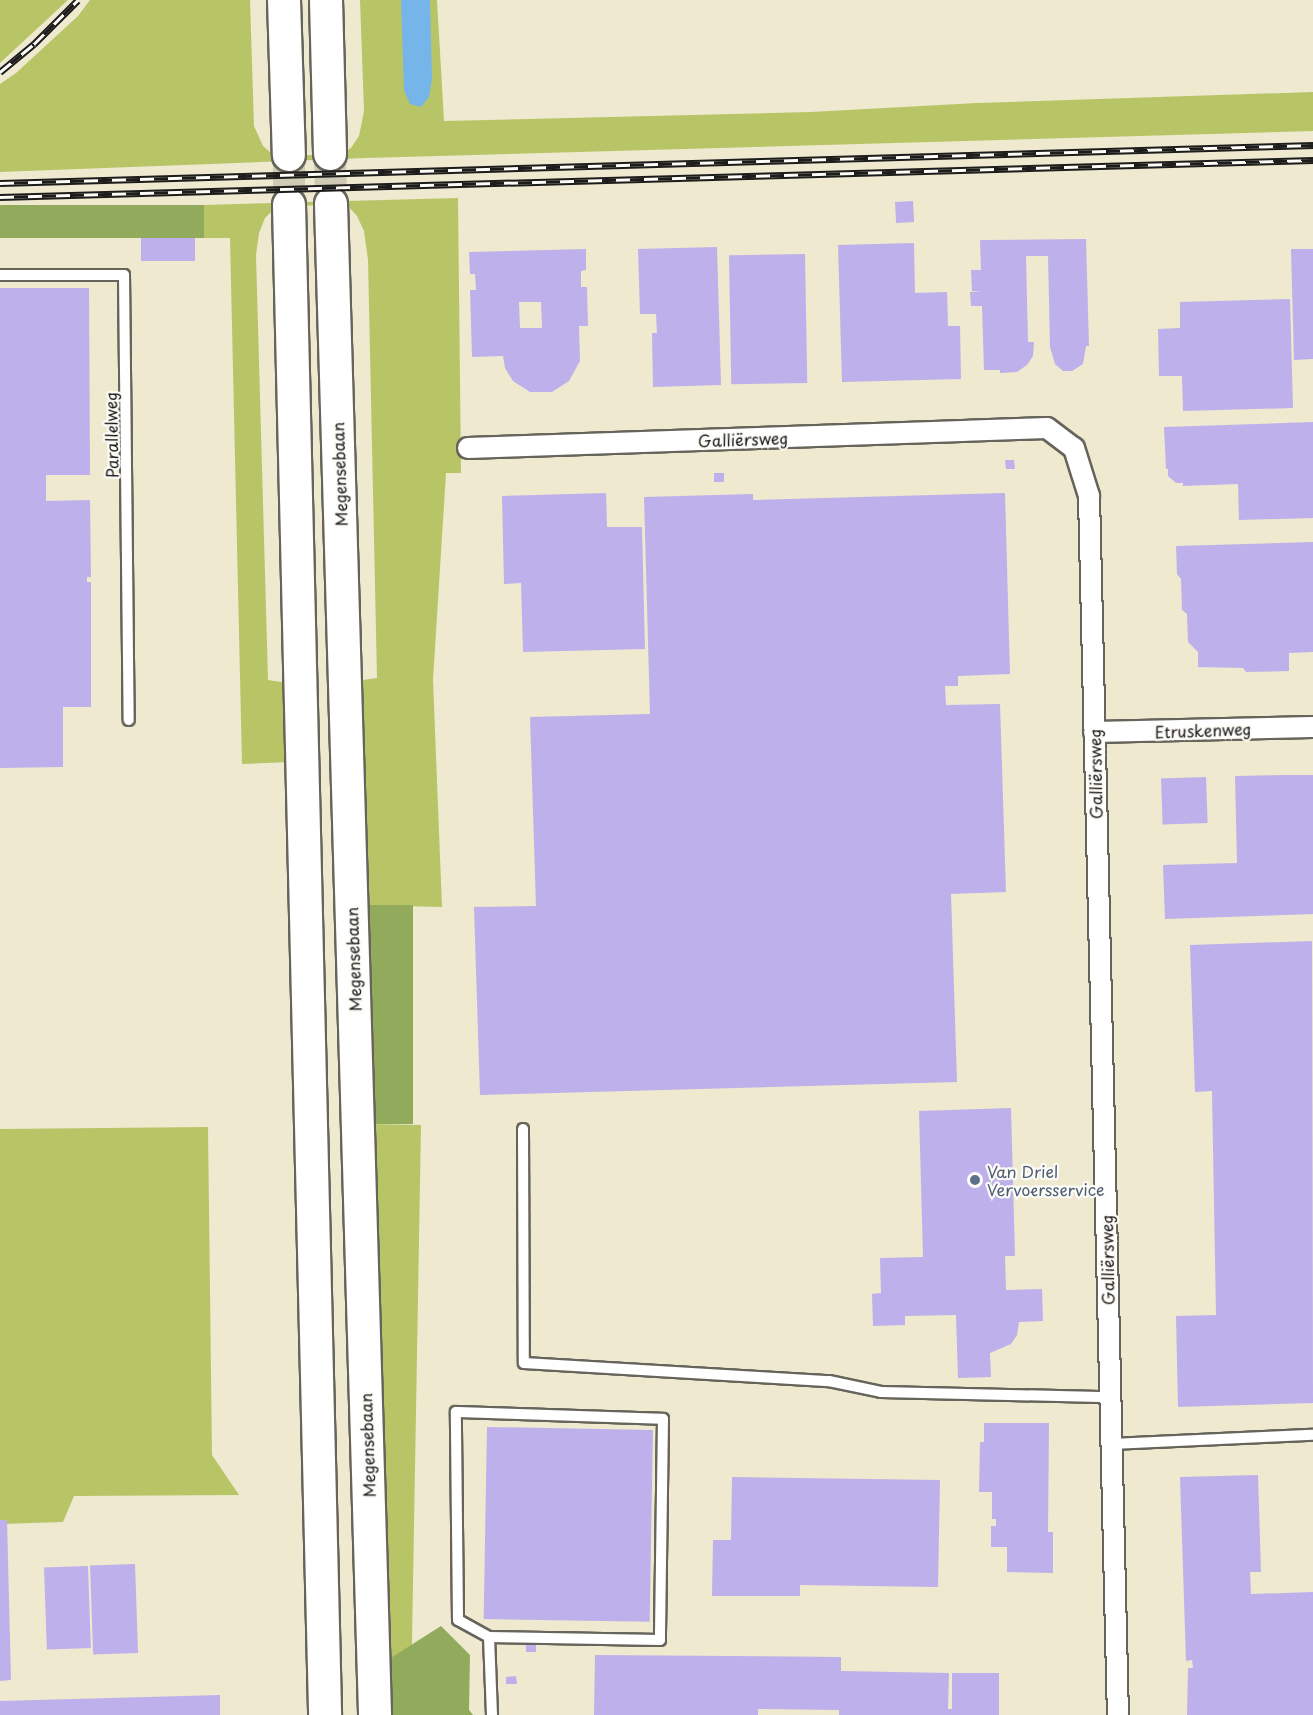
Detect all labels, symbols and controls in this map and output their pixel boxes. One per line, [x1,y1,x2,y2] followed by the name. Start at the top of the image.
[101,392,121,478] street label: Parallelweg
[328,421,350,527] street label: Megensebaan
[697,428,789,450] street label: Galliërsweg
[1154,719,1252,741] street label: Etruskenweg
[1085,729,1105,819] street label: Galliërsweg
[342,906,364,1012] street label: Megensebaan
[987,1161,1105,1199] place label: Van Driel Vervoersservice
[968,1173,982,1187] marker: Van Driel Vervoersservice
[1097,1215,1117,1305] street label: Galliërsweg
[356,1392,378,1498] street label: Megensebaan

